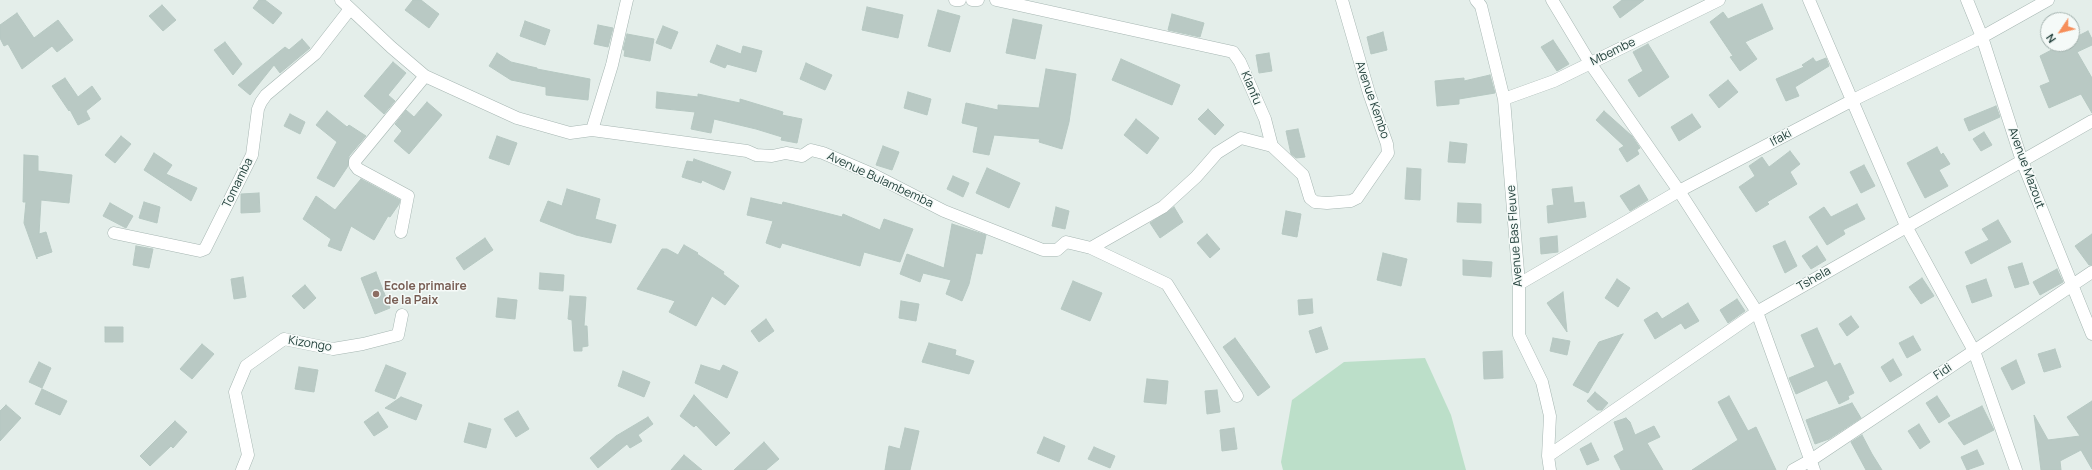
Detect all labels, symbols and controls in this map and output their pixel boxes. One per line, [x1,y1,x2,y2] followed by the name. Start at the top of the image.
[2040,12,2080,52] north arrow
[2042,31,2059,46] text: N
[1588,35,1638,69] street label: Mbembe
[1352,59,1392,141] street label: Avenue Kembo
[1238,69,1264,107] street label: Kianfu
[1768,126,1794,150] street label: Ifaki
[2005,126,2047,210] street label: Avenue Mazout
[825,149,935,211] street label: Avenue Bulambemba
[220,156,256,210] street label: Tomamba
[1504,185,1526,287] street label: Avenue Bas Fleuve
[1795,264,1833,294] street label: Tshela
[384,280,467,308] place label: Ecole primaire de la Paix
[371,289,381,299] marker: Ecole primaire de la Paix
[287,333,333,355] street label: Kizongo
[1931,361,1955,383] street label: Fidi

